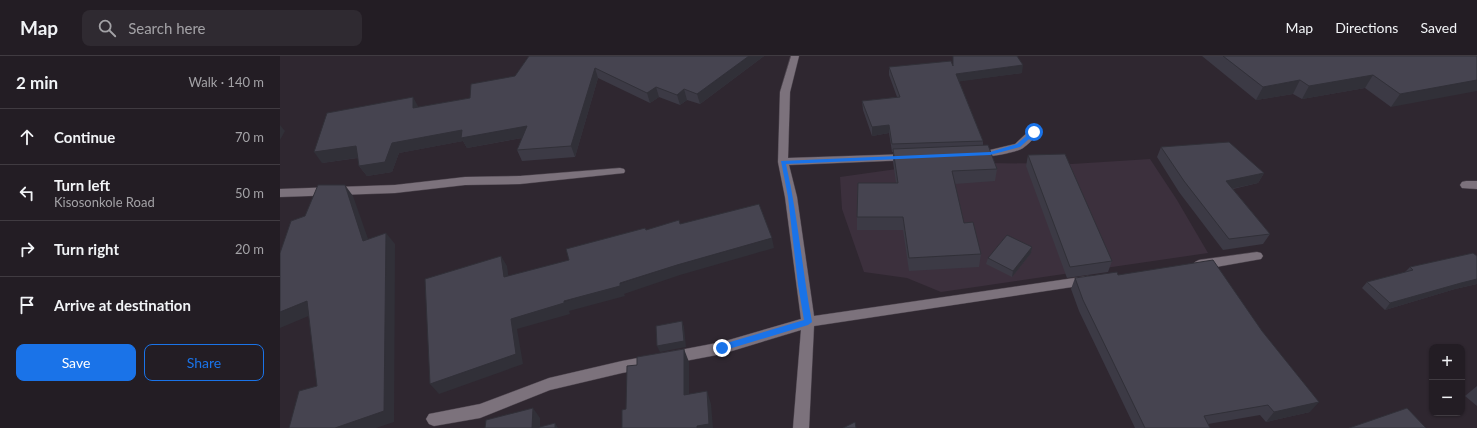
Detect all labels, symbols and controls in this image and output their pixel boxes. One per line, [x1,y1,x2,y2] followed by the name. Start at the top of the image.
[82,10,362,46] search box
[20,16,58,39] text: Map
[96,17,118,39] icon: search
[128,19,206,37] text: Search here
[1286,19,1313,36] text: Map
[1335,19,1398,36] text: Directions
[1420,19,1457,36] text: Saved
[16,72,58,93] text: 2 min
[188,74,264,90] text: Walk · 140 m
[1025,123,1043,141] route start
[16,126,38,148] icon: ahead
[54,128,115,146] text: Continue
[235,129,264,145] text: 70 m
[54,176,110,194] text: Turn left
[16,182,38,204] icon: left
[235,185,264,201] text: 50 m
[54,194,155,210] text: Kisosonkole Road
[16,238,38,260] icon: right
[54,240,119,258] text: Turn right
[235,241,264,257] text: 20 m
[16,294,38,316] icon: arrive
[54,296,191,314] text: Arrive at destination
[713,339,731,357] route end
[16,344,136,381] button: Save
[144,344,264,381] button: Share
[1429,344,1465,416] map controls
[1429,344,1465,380] button: +
[1429,380,1465,416] button: −

